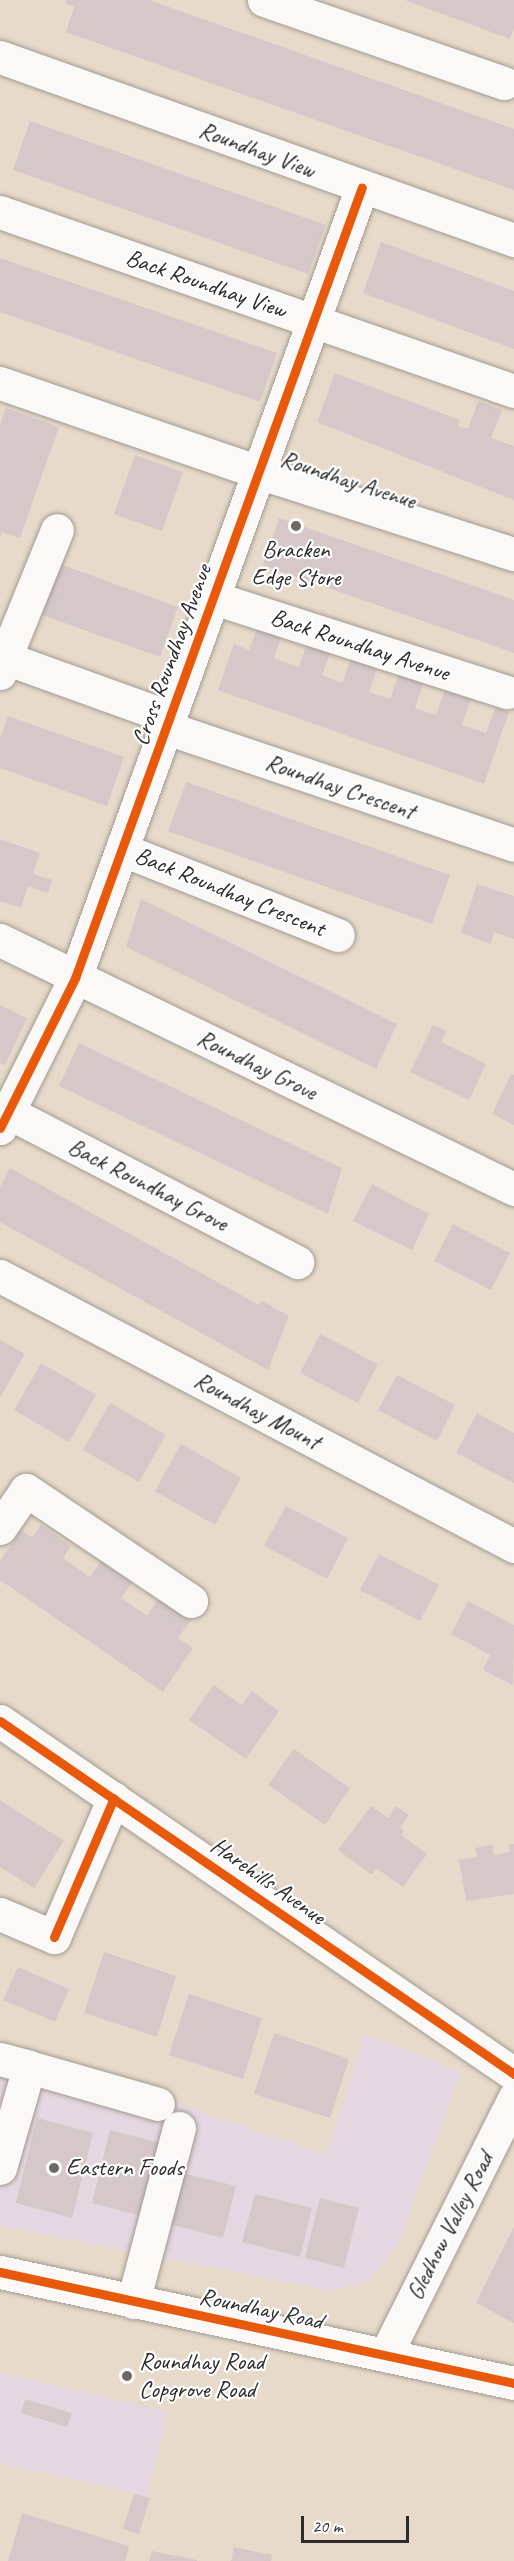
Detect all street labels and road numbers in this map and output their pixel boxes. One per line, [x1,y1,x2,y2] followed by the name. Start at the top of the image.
[195,116,319,184] street label: Roundhay View
[122,243,290,325] street label: Back Roundhay View
[277,445,419,515] street label: Roundhay Avenue
[126,560,218,750] street label: Cross Roundhay Avenue
[267,603,453,687] street label: Back Roundhay Avenue
[261,748,419,826] street label: Roundhay Crescent
[131,841,329,943] street label: Back Roundhay Crescent
[192,1024,322,1106] street label: Roundhay Grove
[63,1132,233,1238] street label: Back Roundhay Grove
[189,1366,325,1456] street label: Roundhay Mount
[205,1831,331,1931] street label: Harehills Avenue
[400,2147,500,2305] street label: Gledhow Valley Road
[197,2282,325,2336] street label: Roundhay Road

